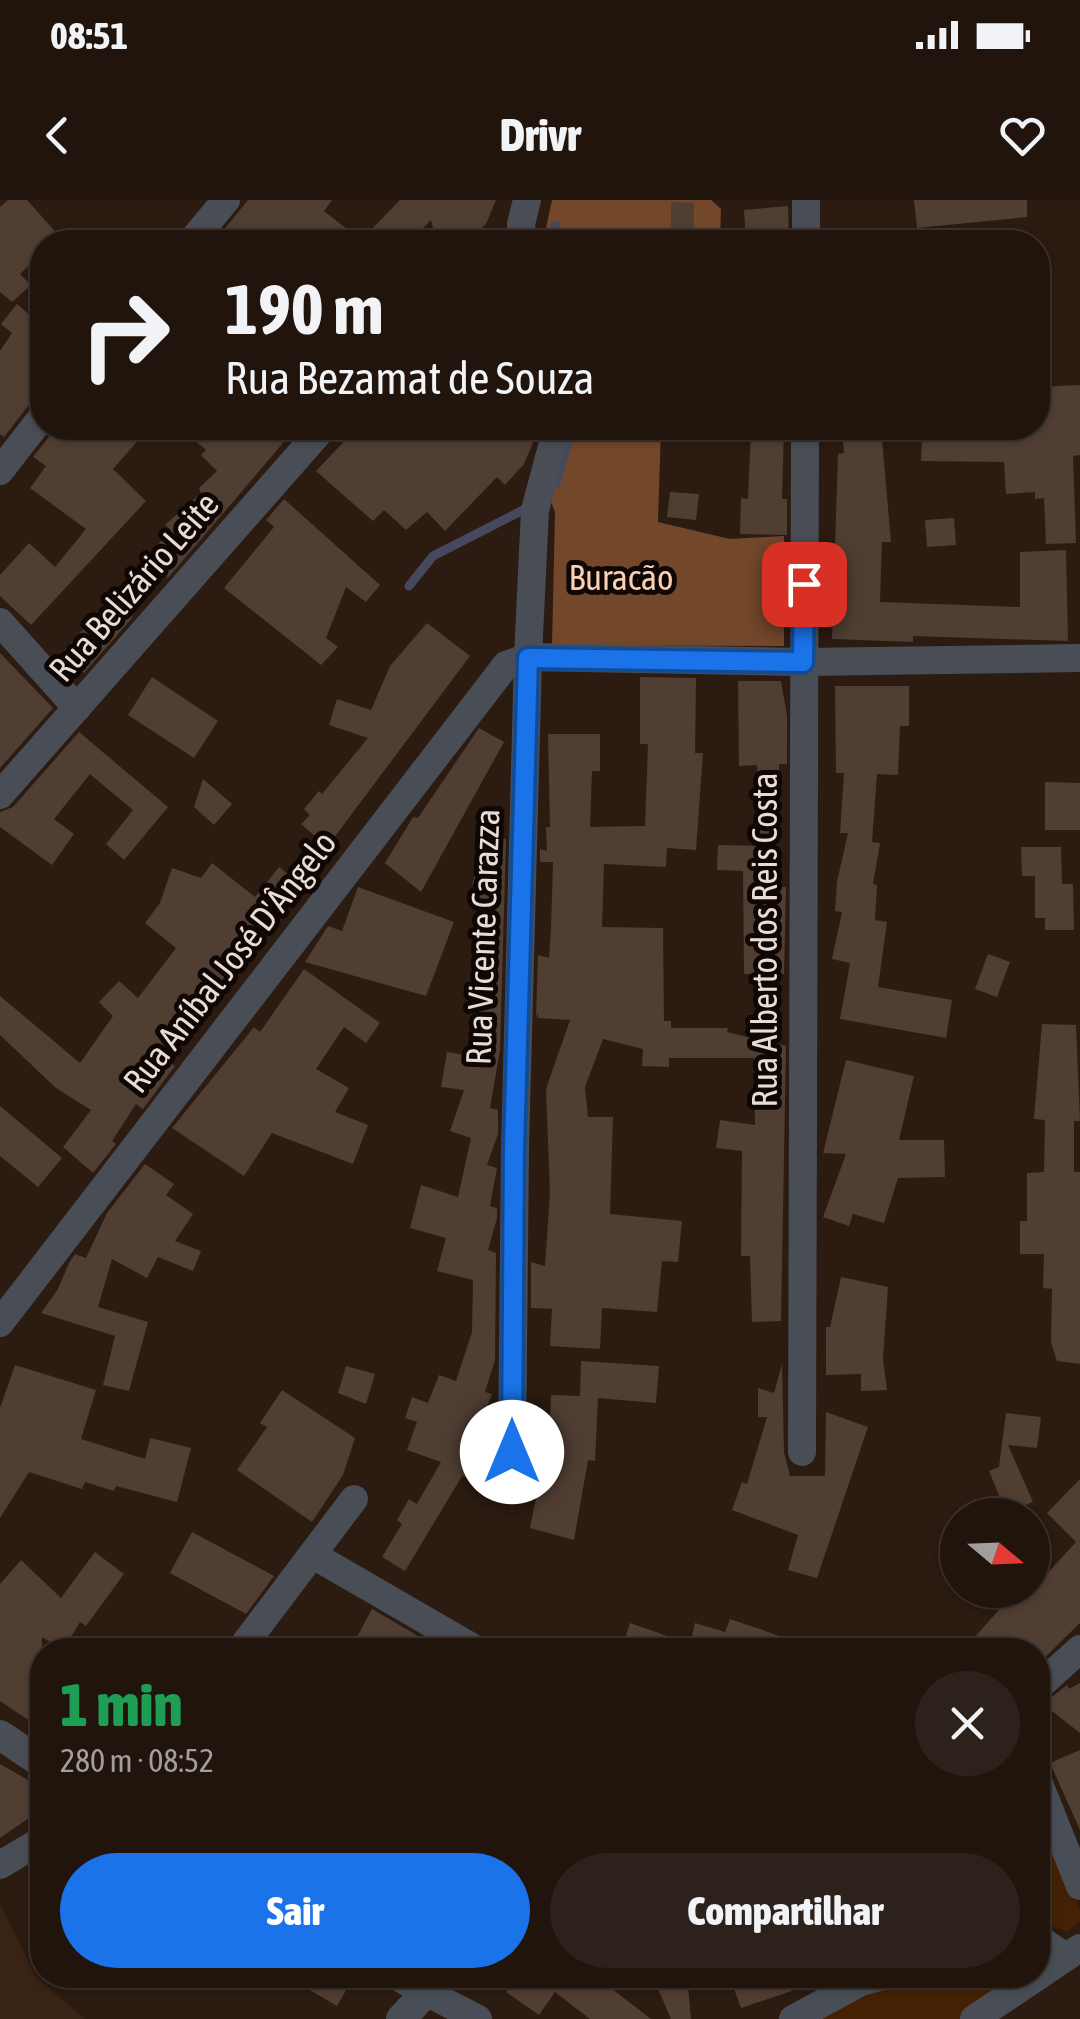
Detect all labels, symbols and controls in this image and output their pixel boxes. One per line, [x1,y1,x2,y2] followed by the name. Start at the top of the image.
[50,14,128,57] text: 08:51
[30,108,85,163] icon: back
[995,108,1050,163] icon: heart
[500,109,580,161] text: Drivr
[225,269,384,349] text: 190 m
[60,270,190,400] icon: right
[225,352,595,404] text: Rua Bezamat de Souza
[40,484,226,689] street label: Rua Belizário Leite
[762,542,847,627] pin
[568,557,674,597] park label: Buracão
[777,557,832,612] icon: arrive
[744,772,784,1108] street label: Rua Alberto dos Reis Costa
[458,808,506,1066] street label: Rua Vicente Carazza
[115,823,344,1100] street label: Rua Aníbal José D'Ângelo
[460,1400,564,1504] position arrow
[940,1498,1050,1608] north arrow
[940,1498,1050,1608] map controls
[60,1670,183,1739] text: 1 min
[915,1671,1020,1776] button: close
[60,1742,214,1779] text: 280 m · 08:52
[60,1853,530,1968] button: Sair
[550,1853,1020,1968] button: Compartilhar

